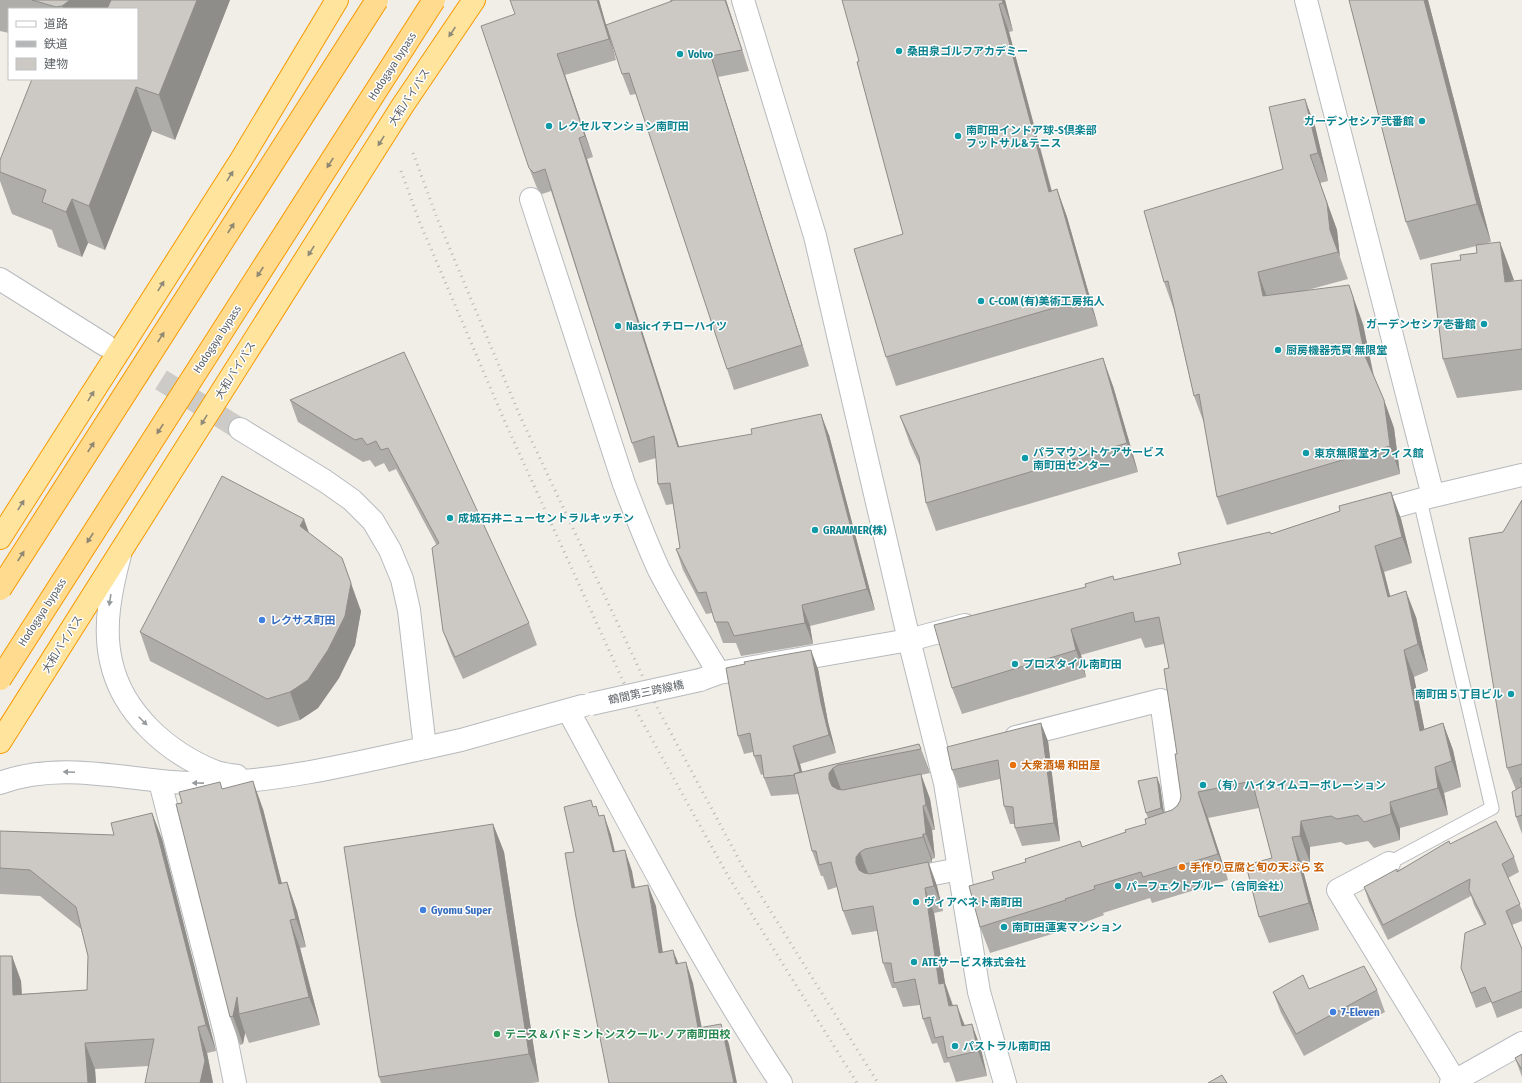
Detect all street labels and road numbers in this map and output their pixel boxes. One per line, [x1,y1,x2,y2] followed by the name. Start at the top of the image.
[366,30,419,103] street label: Hodogaya bypass
[386,66,433,128] street label: 大和バイパス
[191,303,244,376] street label: Hodogaya bypass
[212,339,258,402] street label: 大和バイパス
[16,576,69,649] street label: Hodogaya bypass
[39,613,85,676] street label: 大和バイパス
[607,678,685,707] street label: 鶴間第三跨線橋

